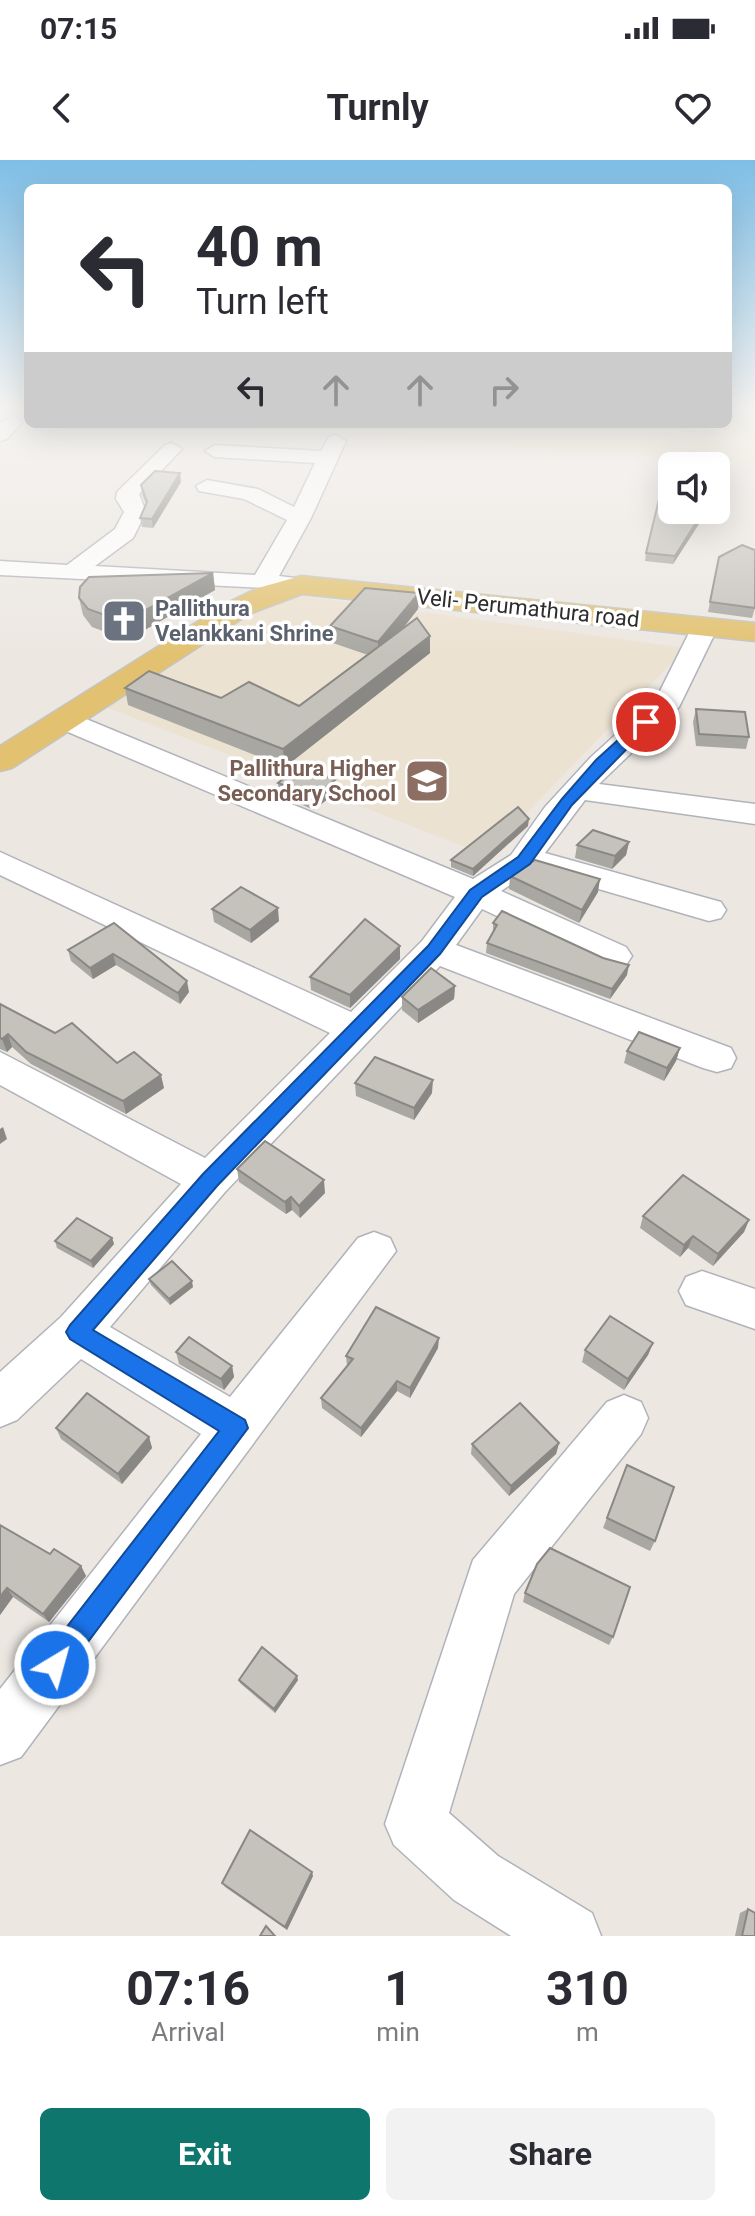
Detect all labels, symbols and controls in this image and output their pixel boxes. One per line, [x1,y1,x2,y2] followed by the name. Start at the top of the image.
[40,11,117,46] text: 07:15
[40,86,84,130] icon: back
[671,86,715,130] icon: heart
[326,87,429,129] text: Turnly
[196,214,323,280] text: 40 m
[64,216,168,320] icon: left
[196,281,329,323] text: Turn left
[230,368,274,412] icon: left
[314,368,358,412] icon: ahead
[398,368,442,412] icon: ahead
[482,368,526,412] icon: right
[658,452,730,524] map controls
[658,452,730,524] button: sound
[415,584,641,632] street label: Veli- Perumathura road
[155,596,334,646] place label: Pallithura Velankkani Shrine
[100,597,148,645] church icon: Pallithura Velankkani Shrine
[612,688,680,756] pin
[624,700,668,744] icon: arrive
[217,756,396,806] place label: Pallithura Higher Secondary School
[403,757,451,805] school or university icon: Pallithura Higher Secondary School
[13,1623,97,1707] position arrow
[126,1960,250,2017] text: 07:16
[384,1960,412,2017] text: 1
[546,1960,629,2017] text: 310
[151,2017,225,2047] text: Arrival
[376,2017,420,2047] text: min
[576,2017,599,2047] text: m
[40,2108,370,2200] button: Exit
[386,2108,715,2200] button: Share

